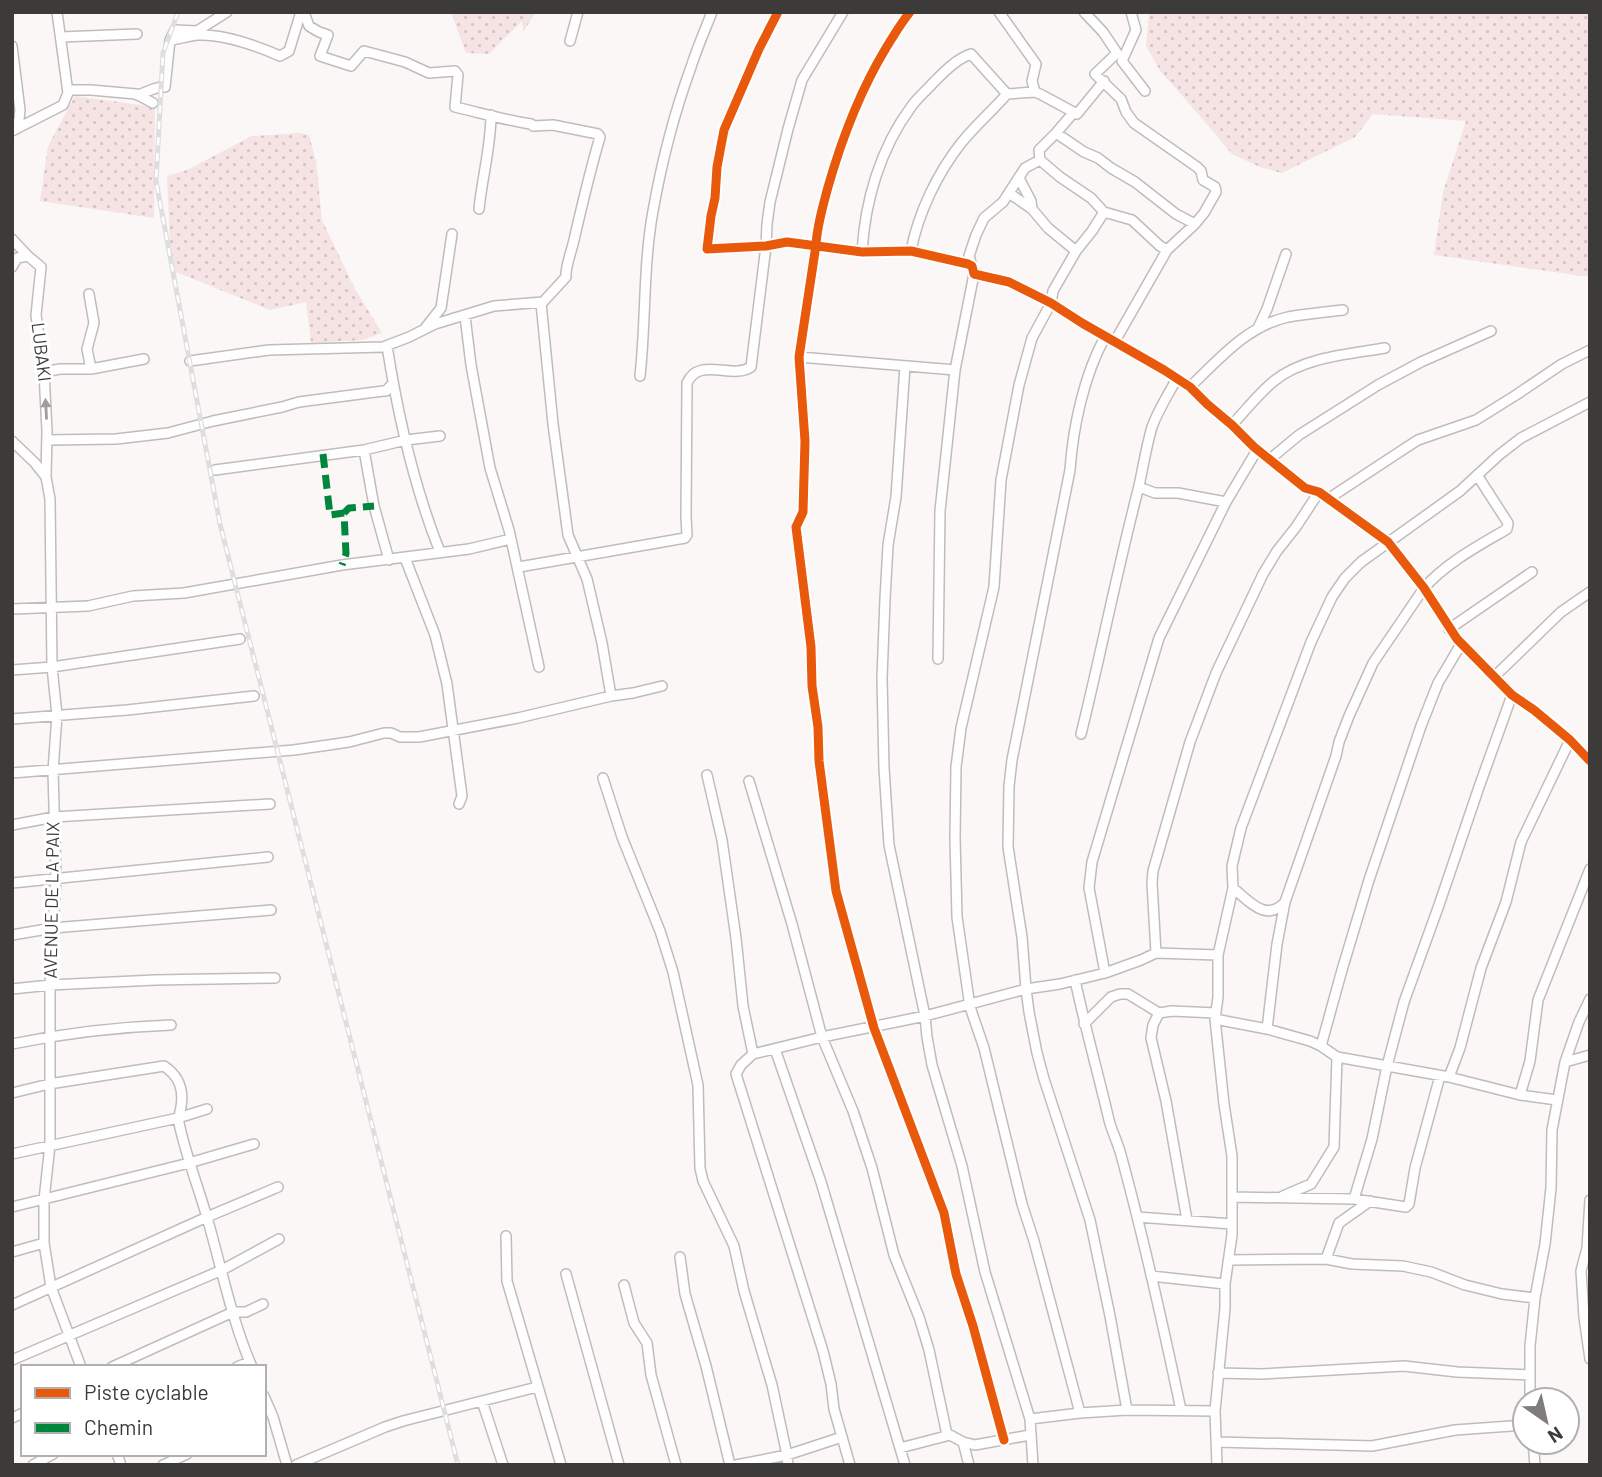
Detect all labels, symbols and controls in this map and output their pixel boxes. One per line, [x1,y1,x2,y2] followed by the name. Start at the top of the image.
[27,321,57,383] street label: LUBAKI
[41,398,52,420] one-way arrow
[39,821,63,979] street label: AVENUE DE LA PAIX
[21,1365,266,1456] legend
[84,1379,209,1404] text: Piste cyclable
[1511,1386,1581,1456] north arrow
[84,1414,153,1439] text: Chemin
[1544,1422,1567,1449] text: N

